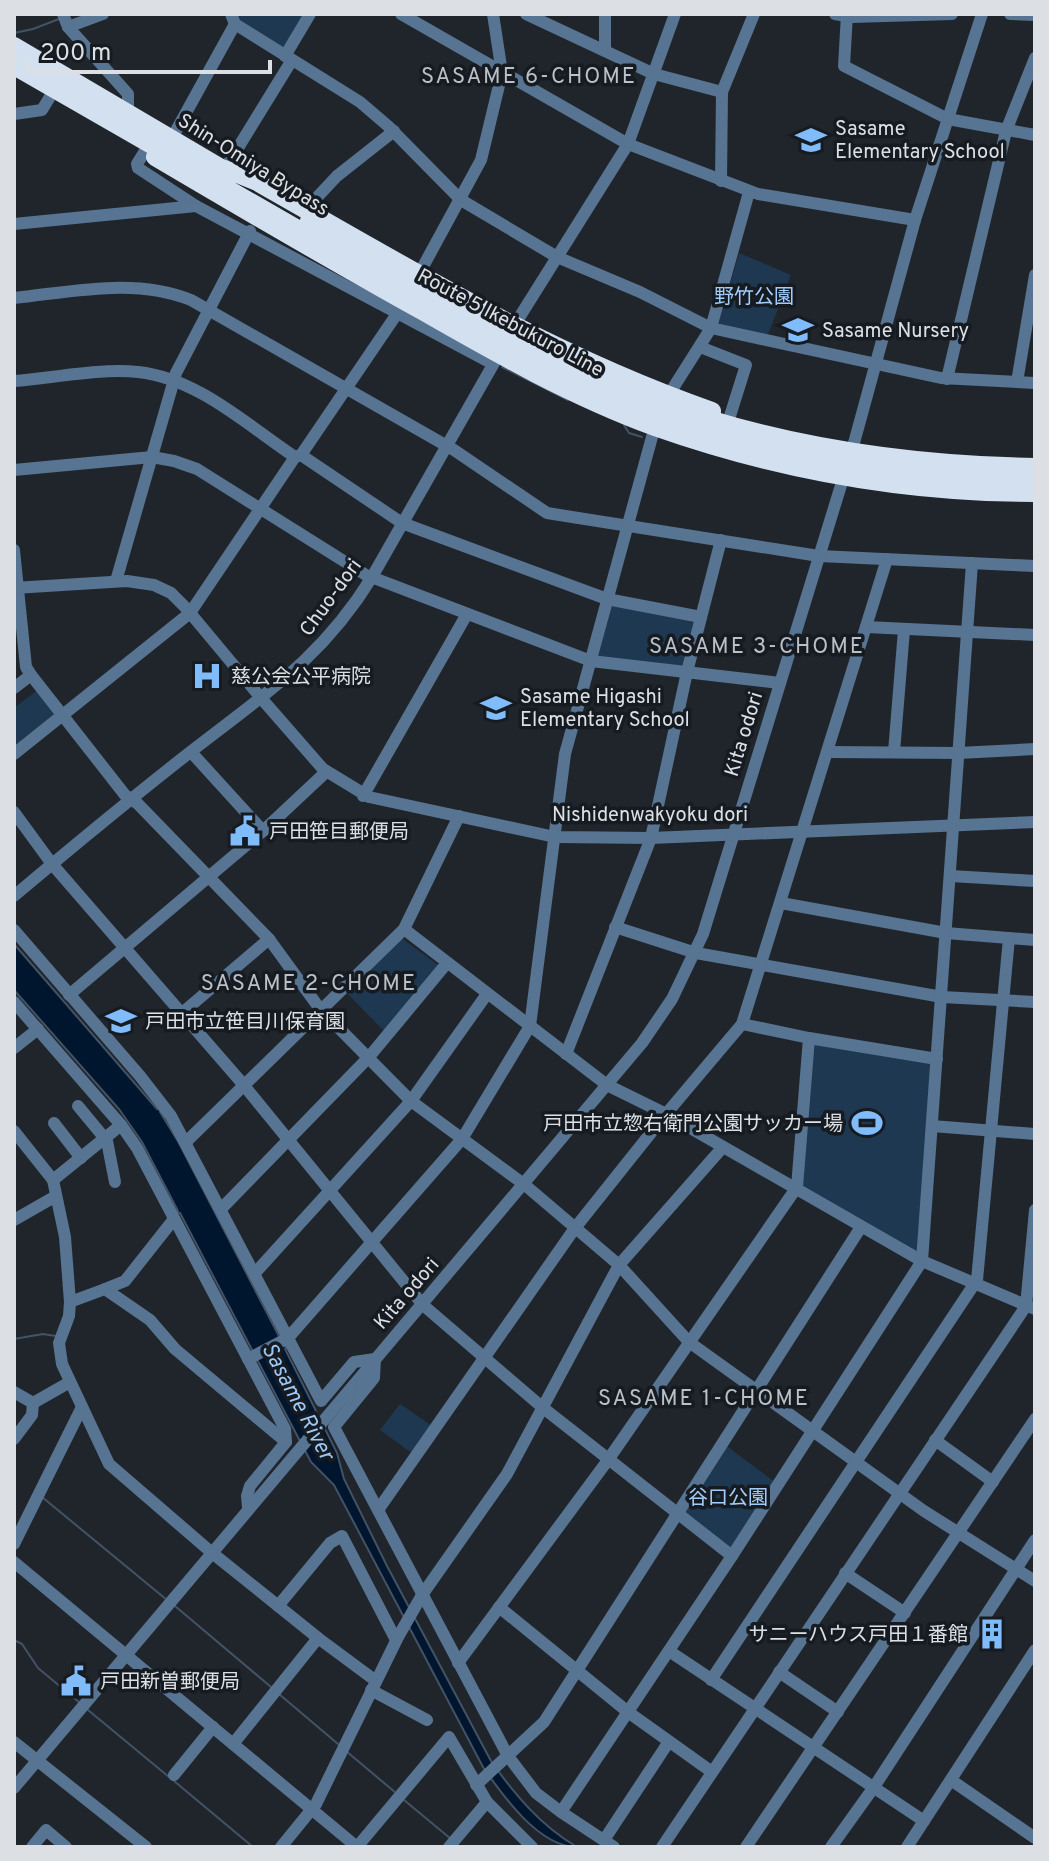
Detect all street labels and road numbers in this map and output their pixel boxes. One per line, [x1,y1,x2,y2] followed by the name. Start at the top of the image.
[172,109,334,223] street label: Shin-Omiya Bypass
[412,264,608,384] street label: Route 5 Ikebukuro Line
[295,554,369,642] street label: Chuo-dori
[720,689,770,780] street label: Kita odori
[552,803,748,829] street label: Nishidenwakyoku dori
[369,1253,446,1336] street label: Kita odori

